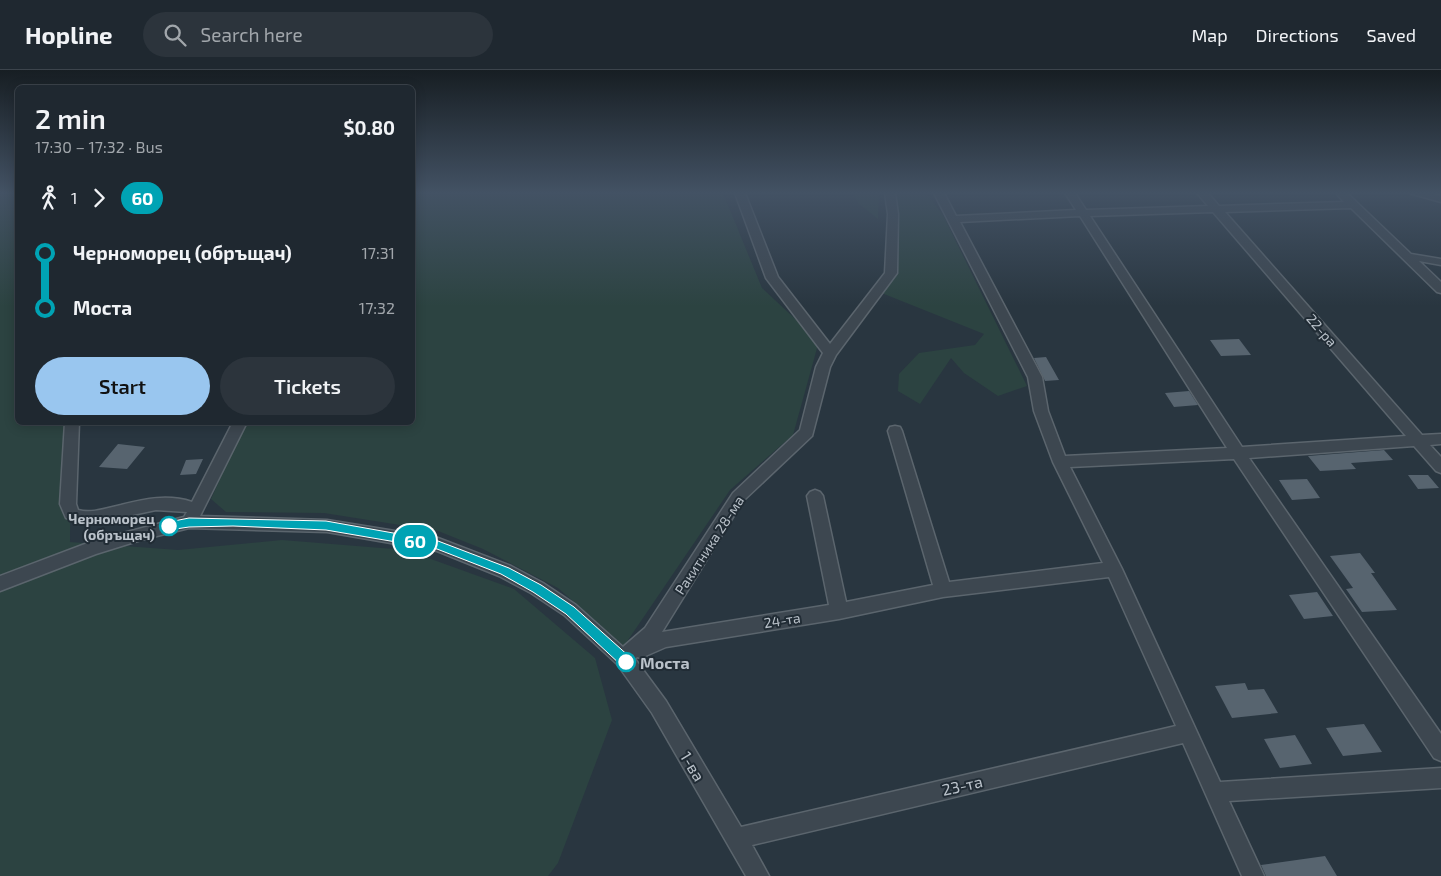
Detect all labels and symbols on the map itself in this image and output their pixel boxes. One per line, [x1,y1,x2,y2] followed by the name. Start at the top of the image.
[1303,310,1341,350] street label: 22-ра
[671,493,747,597] street label: Ракитника 28-ма
[68,510,155,543] place label: Черноморец (обръщач)
[159,516,179,536] marker: Черноморец (обръщач)
[392,525,438,557] line badge: 60
[762,609,802,631] street label: 24-та
[616,652,636,672] marker: Моста
[640,653,690,672] place label: Моста
[677,748,709,784] street label: 1-ва
[940,771,984,799] street label: 23-та

